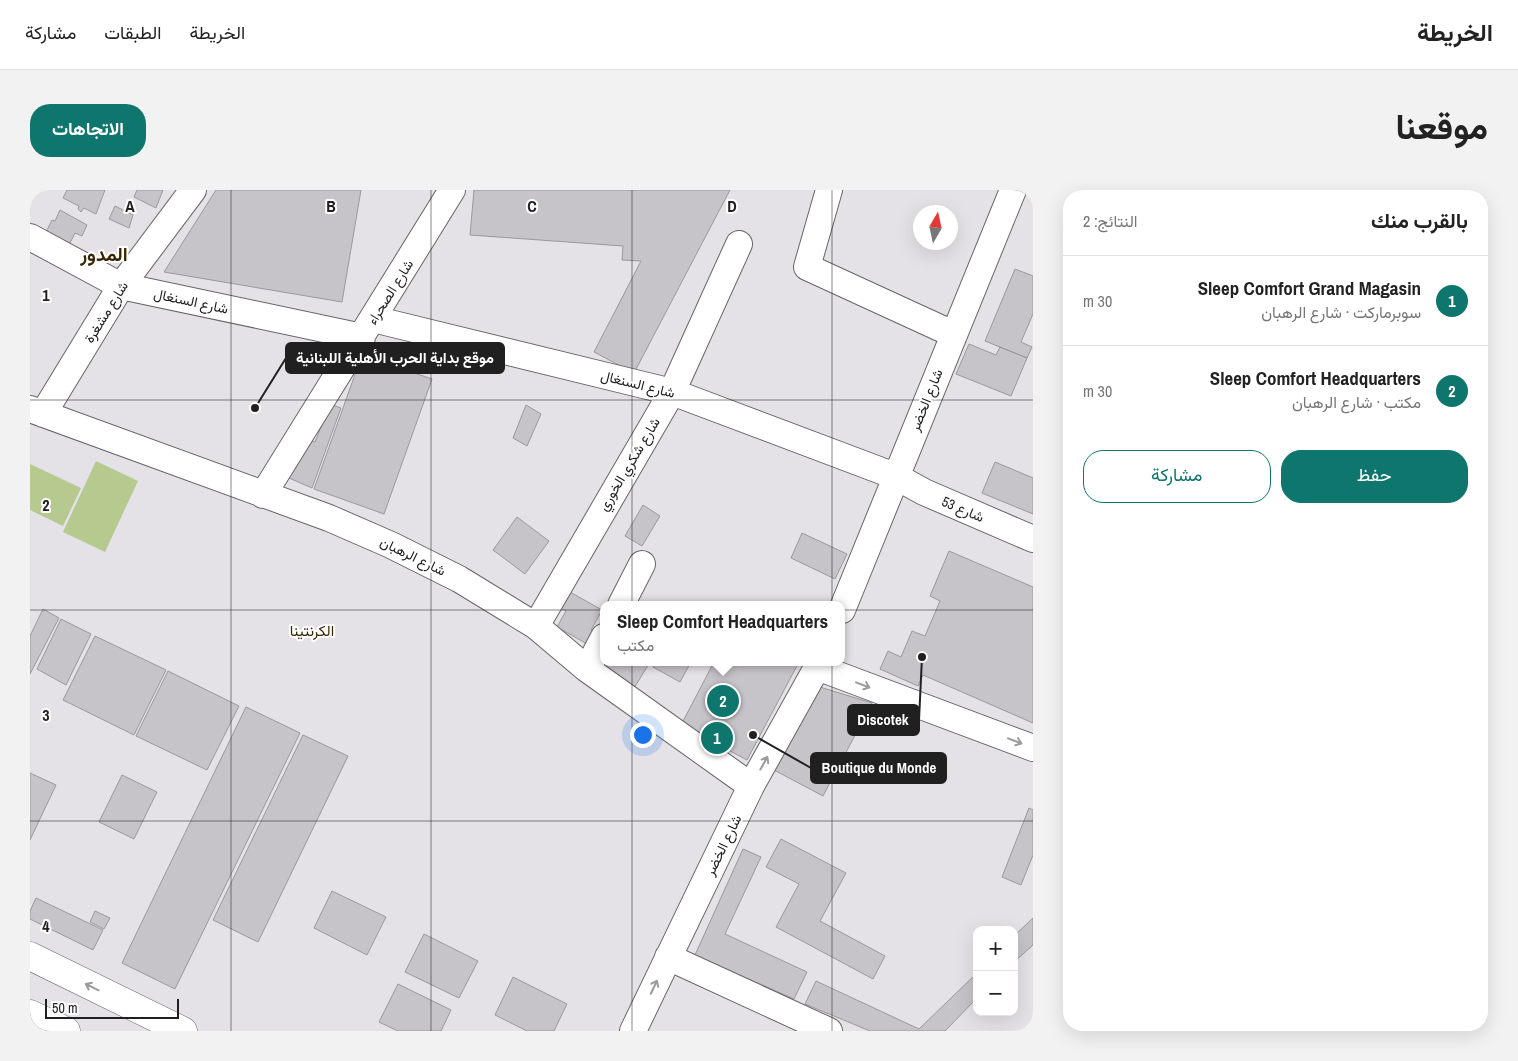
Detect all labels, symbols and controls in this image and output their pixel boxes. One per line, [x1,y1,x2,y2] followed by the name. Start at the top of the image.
[1417,16,1493,48] text: الخريطة
[25,20,76,45] text: مشاركة
[104,20,161,45] text: الطبقات
[189,20,245,45] text: الخريطة
[1395,103,1488,150] text: موقعنا
[30,104,146,157] button: الاتجاهات
[125,195,135,217] text: A
[326,195,336,217] text: B
[527,195,537,217] text: C
[727,195,737,217] text: D
[913,205,958,250] north arrow
[1371,206,1468,235] text: بالقرب منك
[1083,210,1138,232] text: النتائج: 2
[79,241,128,267] district label: المدور
[363,256,419,329] street label: شارع الصحراء
[1198,275,1421,301] text: Sleep Comfort Grand Magasin
[80,278,134,347] street label: شارع مشغرة
[42,284,50,306] text: 1
[152,284,230,320] street label: شارع السنغال
[1083,290,1112,312] text: 30 m
[1448,290,1456,312] text: 1
[1261,301,1421,323] text: سوبرماركت · شارع الرهبان
[286,343,504,373] callout: موقع بداية الحرب الأهلية اللبنانية
[296,347,494,368] text: موقع بداية الحرب الأهلية اللبنانية
[1210,365,1421,391] text: Sleep Comfort Headquarters
[599,366,677,404] street label: شارع السنغال
[905,366,948,435] street label: شارع الخضر
[1083,380,1112,402] text: 30 m
[1448,380,1456,402] text: 2
[1292,391,1421,413] text: مكتب · شارع الرهبان
[594,414,667,516] street label: شارع شكري الخوري
[1083,450,1271,503] button: مشاركة
[1281,450,1468,503] button: حفظ
[938,492,987,528] street label: شارع 53
[42,494,50,516] text: 2
[376,532,449,581] street label: شارع الرهبان
[600,601,845,666] popup
[617,608,828,634] text: Sleep Comfort Headquarters
[290,620,334,641] district label: الكرنتينا
[617,634,654,656] text: مكتب
[855,680,870,690] one-way arrow
[707,682,739,720] pin: 2
[42,704,50,726] text: 3
[848,705,919,735] callout: Discotek
[857,709,909,730] text: Discotek
[701,719,733,757] pin: 1
[630,722,656,748] your location
[1007,737,1022,747] one-way arrow
[811,753,946,783] callout: Boutique du Monde
[759,755,769,770] one-way arrow
[822,757,937,778] text: Boutique du Monde
[700,812,747,880] street label: شارع الخضر
[42,915,50,937] text: 4
[973,926,1018,1016] map controls
[973,926,1018,971] button: +
[973,971,1018,1016] button: −
[649,980,659,995] one-way arrow
[85,981,100,991] one-way arrow
[45,996,179,1019] scale bar
[52,999,78,1017] text: 50 m

